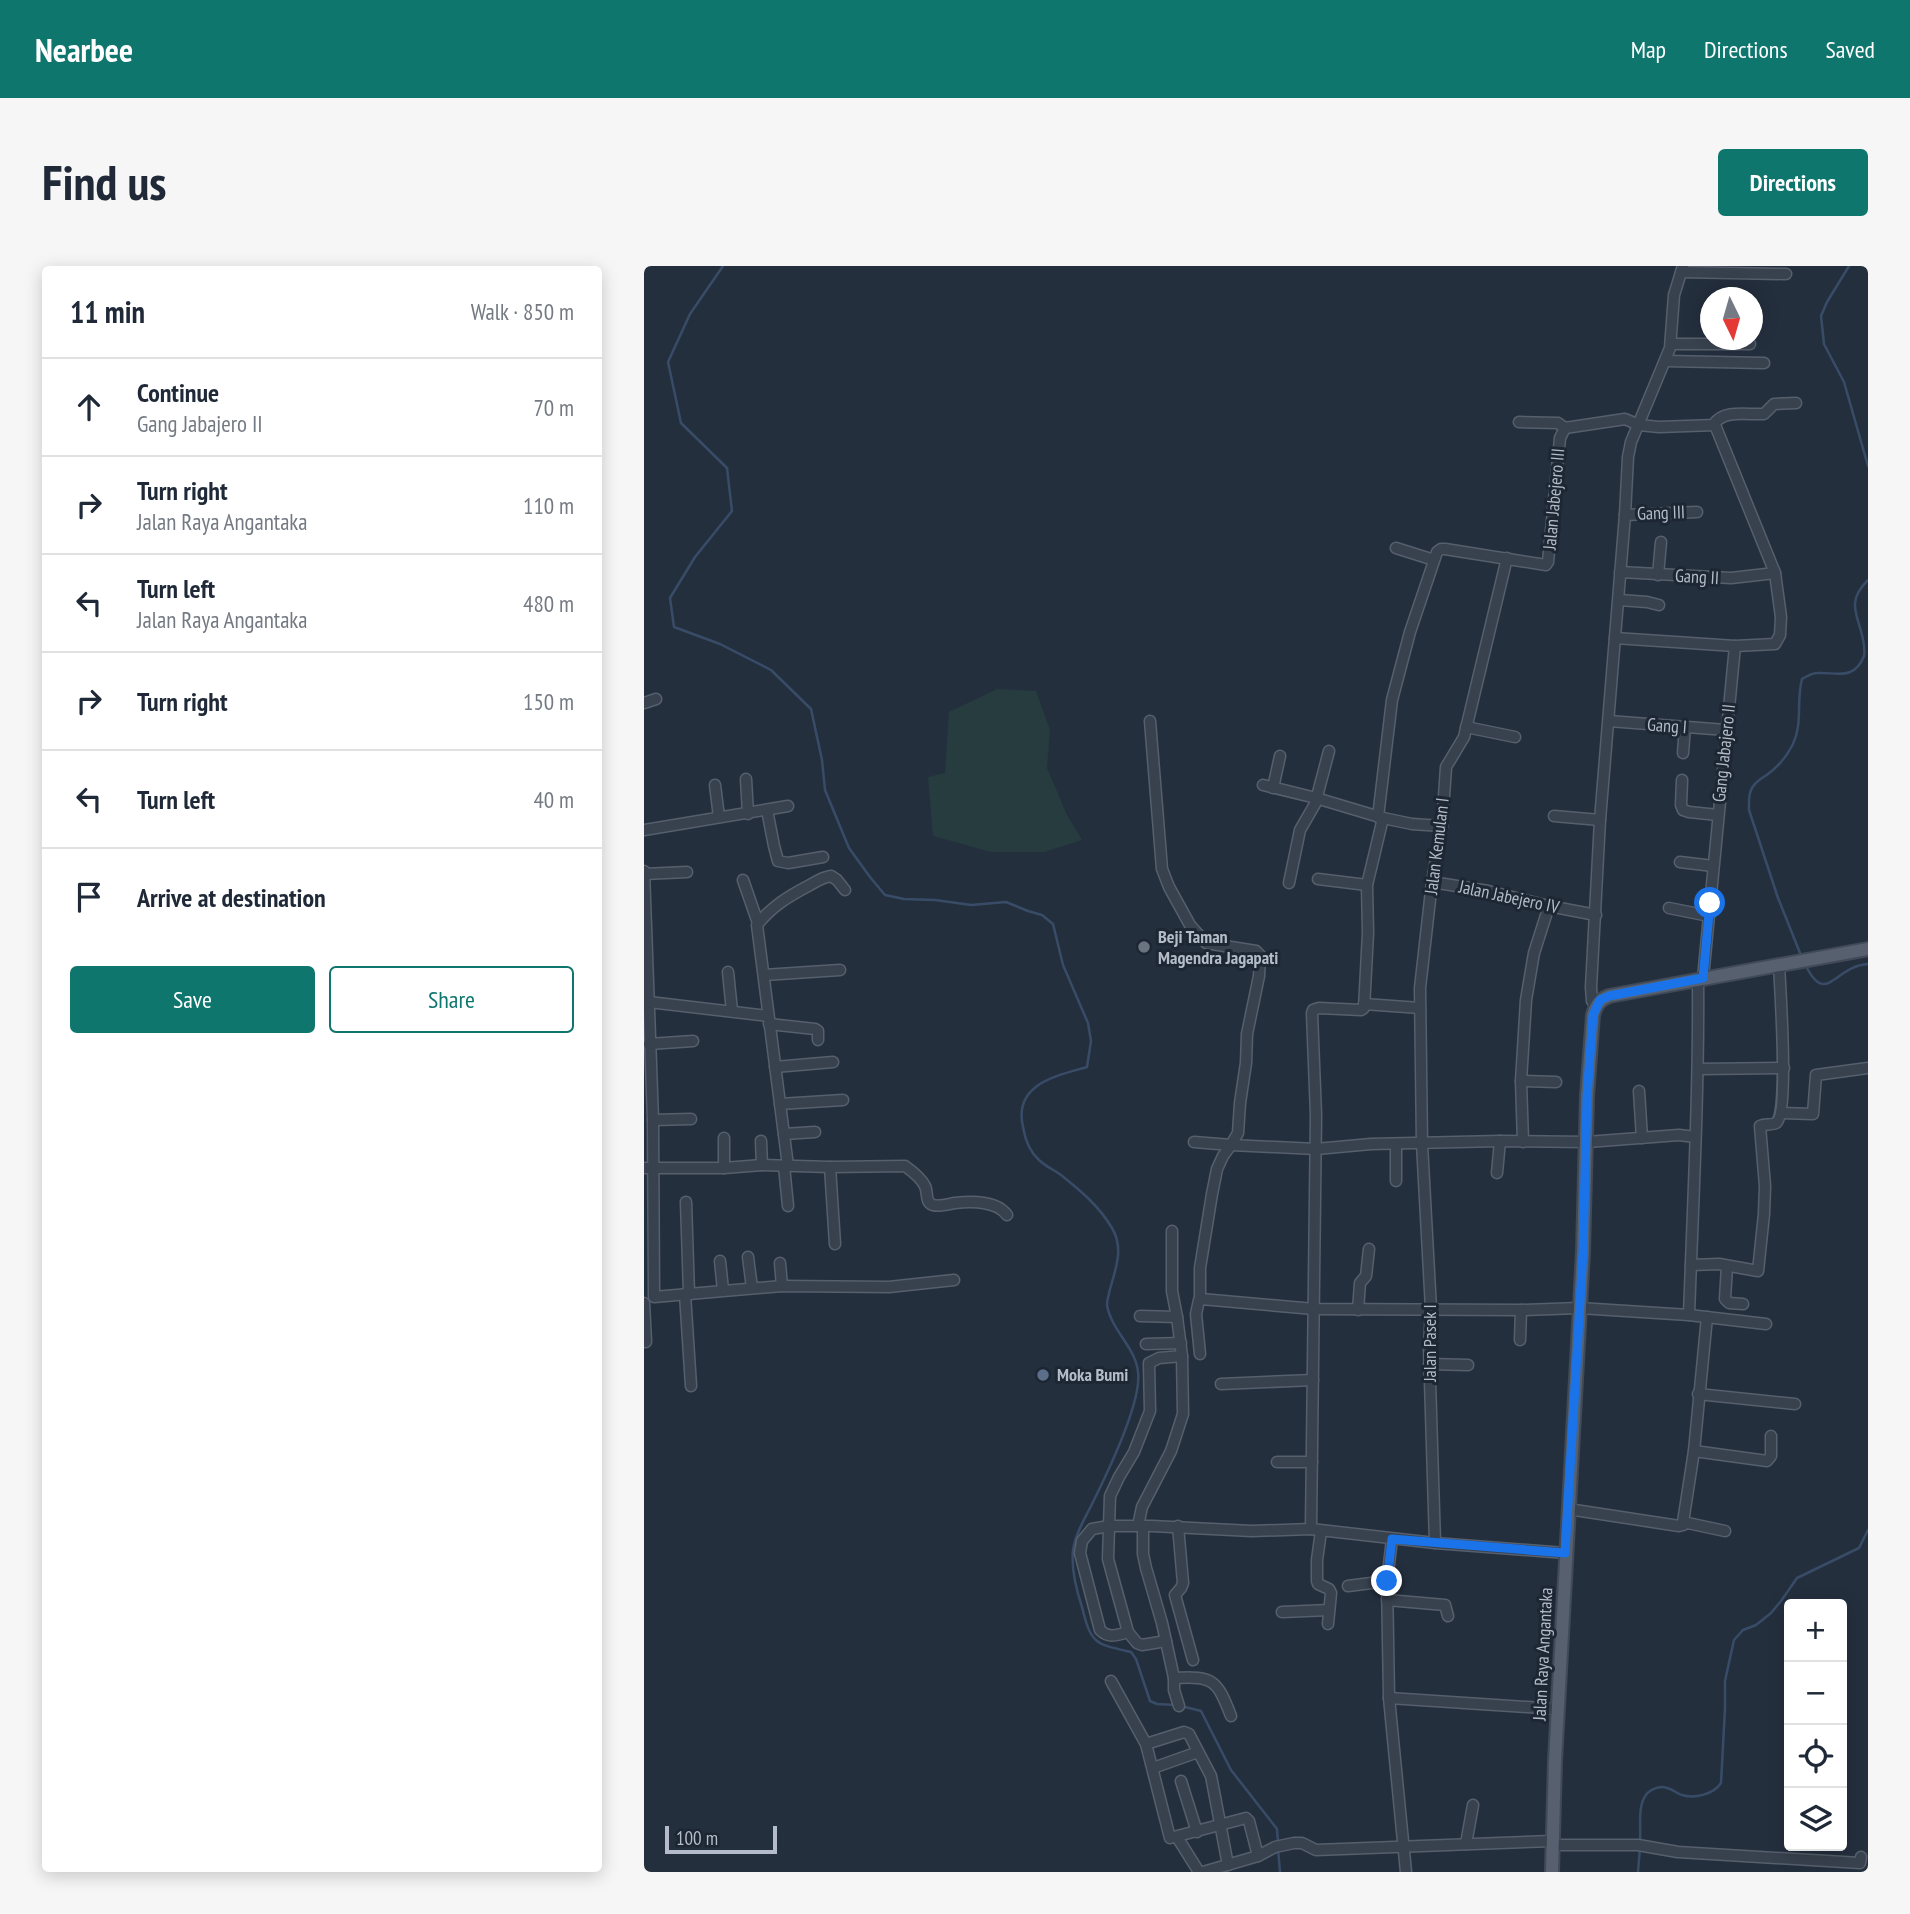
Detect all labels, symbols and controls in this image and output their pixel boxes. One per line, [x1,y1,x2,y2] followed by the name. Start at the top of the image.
[35,28,133,71] text: Nearbee
[1631,34,1666,65] text: Map
[1704,34,1788,65] text: Directions
[1826,34,1875,65] text: Saved
[1718,149,1868,216] button: Directions
[42,150,166,214] text: Find us
[1700,287,1763,350] north arrow
[70,292,145,331] text: 11 min
[471,297,574,326] text: Walk · 850 m
[137,376,219,409] text: Continue
[70,388,108,426] icon: ahead
[533,393,574,422] text: 70 m
[137,409,263,438] text: Gang Jabajero II
[1538,447,1569,552] street label: Jalan Jabejero III
[137,474,228,507] text: Turn right
[70,486,108,524] icon: right
[523,491,574,520] text: 110 m
[1637,500,1685,525] street label: Gang III
[137,507,307,536] text: Jalan Raya Angantaka
[1674,564,1720,589] street label: Gang II
[137,572,215,605] text: Turn left
[70,584,108,622] icon: left
[523,589,574,618] text: 480 m
[137,605,307,634] text: Jalan Raya Angantaka
[70,682,108,720] icon: right
[137,685,228,718] text: Turn right
[523,687,574,716] text: 150 m
[1707,703,1740,803] street label: Gang Jabajero II
[1646,713,1688,738] street label: Gang I
[70,780,108,818] icon: left
[137,783,215,816] text: Turn left
[533,785,574,814] text: 40 m
[1419,796,1454,897] street label: Jalan Kemulan I
[1456,874,1562,918] street label: Jalan Jabejero IV
[70,878,108,916] icon: arrive
[137,881,326,914] text: Arrive at destination
[1694,887,1725,918] route start
[1158,925,1278,969] place label: Beji Taman Magendra Jagapati
[1136,939,1152,955] marker: Beji Taman Magendra Jagapati
[70,966,315,1033] button: Save
[329,966,574,1033] button: Share
[1418,1304,1441,1383] street label: Jalan Pasek I
[1057,1363,1128,1386] place label: Moka Bumi
[1035,1367,1051,1383] marker: Moka Bumi
[1371,1565,1402,1596] route end
[1527,1587,1557,1722] street label: Jalan Raya Angantaka
[1784,1599,1847,1851] map controls
[1784,1599,1847,1662] button: +
[1784,1662,1847,1725] button: −
[1784,1725,1847,1788] button: locate
[1784,1788,1847,1851] button: layers
[665,1823,777,1855] scale bar
[676,1826,718,1850] text: 100 m

